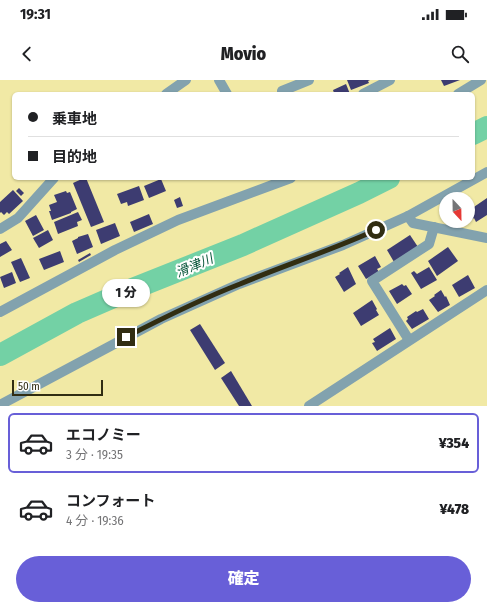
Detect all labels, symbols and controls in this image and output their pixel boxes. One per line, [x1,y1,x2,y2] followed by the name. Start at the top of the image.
[20,5,51,23] text: 19:31
[16,43,38,65] icon: back
[221,43,266,65] text: Movio
[449,43,471,65] icon: search
[52,110,97,128] text: 乗車地
[52,148,97,166] text: 目的地
[439,192,475,228] north arrow
[439,192,475,228] map controls
[367,221,385,239] route start
[173,250,217,280] water label: 滑津川
[102,279,150,307] callout: 1 分
[115,285,137,300] text: 1 分
[117,328,135,346] route end
[12,378,103,397] scale bar
[18,380,40,393] text: 50 m
[18,425,54,461] icon: car
[66,426,141,444] text: エコノミー
[439,434,469,452] text: ¥354
[66,447,123,462] text: 3 分 · 19:35
[18,491,54,527] icon: car
[66,492,156,510] text: コンフォート
[439,500,469,518] text: ¥478
[66,513,124,528] text: 4 分 · 19:36
[16,556,471,602] button: 確定

